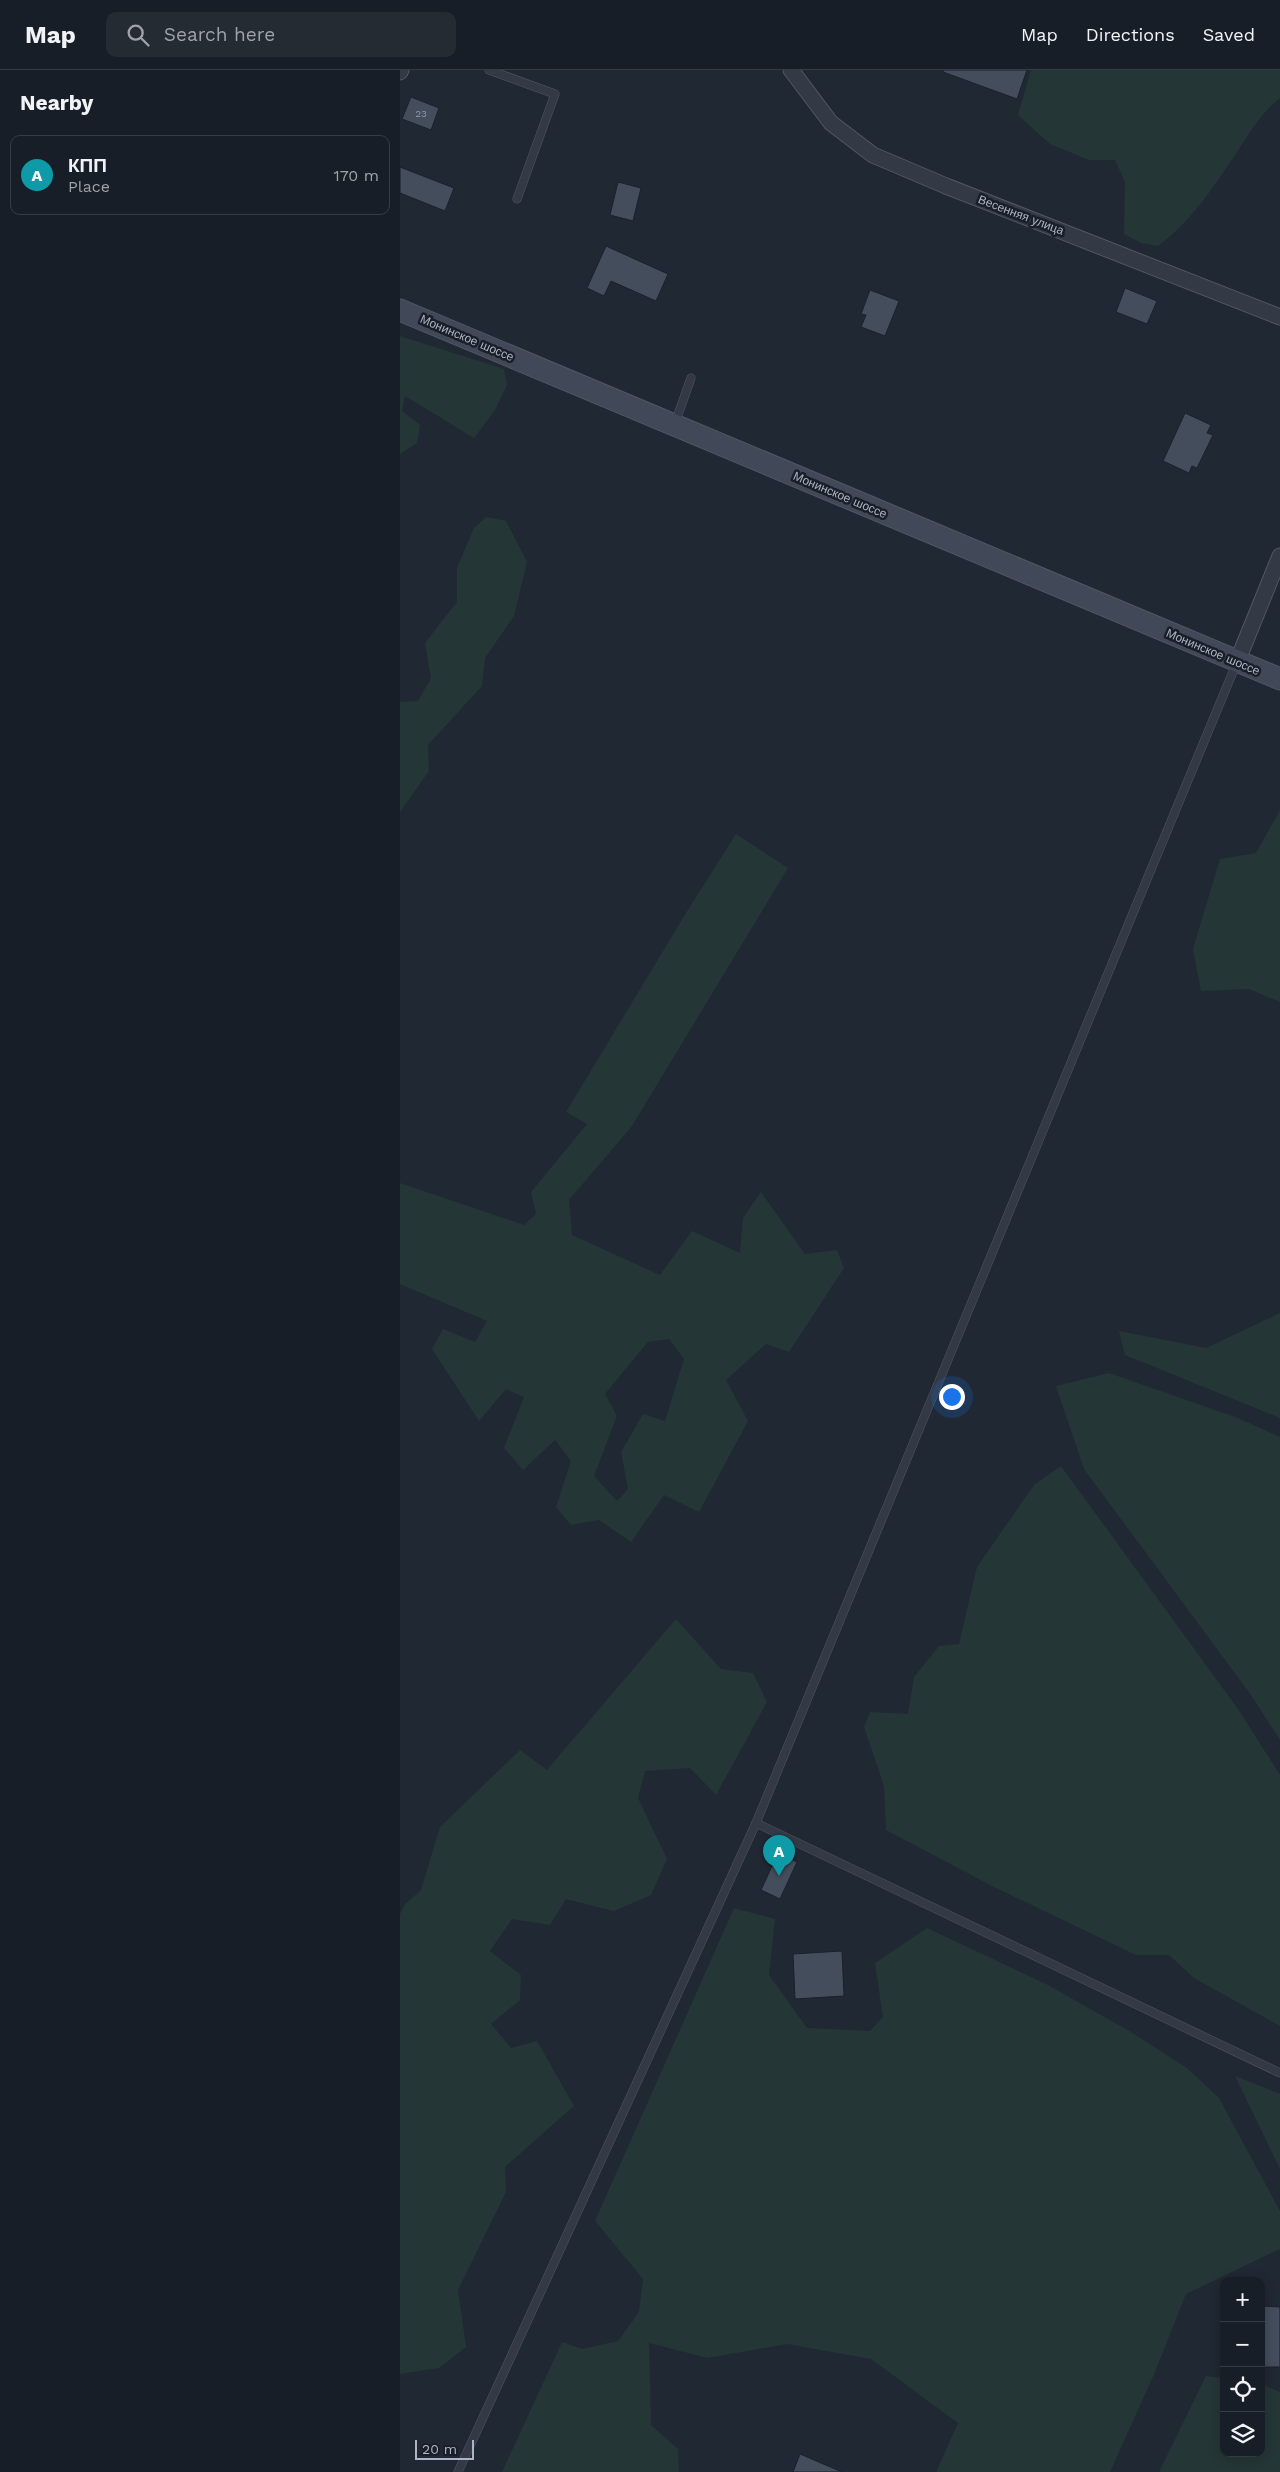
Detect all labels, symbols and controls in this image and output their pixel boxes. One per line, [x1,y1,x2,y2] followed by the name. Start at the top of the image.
[106,12,456,57] search box
[25,21,76,49] text: Map
[124,21,152,49] icon: search
[164,23,275,46] text: Search here
[1021,24,1058,45] text: Map
[1086,24,1175,45] text: Directions
[1203,24,1255,45] text: Saved
[20,90,93,115] text: Nearby
[415,108,427,119] house number: 23
[68,154,107,177] text: КПП
[32,166,42,185] text: A
[333,166,379,185] text: 170 m
[68,177,110,196] text: Place
[976,192,1066,238] street label: Весенняя улица
[418,312,516,364] street label: Монинское шоссе
[791,469,889,521] street label: Монинское шоссе
[1164,626,1262,678] street label: Монинское шоссе
[939,1384,965,1410] your location
[763,1835,795,1876] pin: A
[1220,2277,1265,2457] map controls
[1220,2277,1265,2322] button: +
[1220,2322,1265,2367] button: −
[1220,2367,1265,2412] button: locate
[1220,2412,1265,2457] button: layers
[415,2437,474,2460] scale bar
[422,2441,457,2457] text: 20 m

